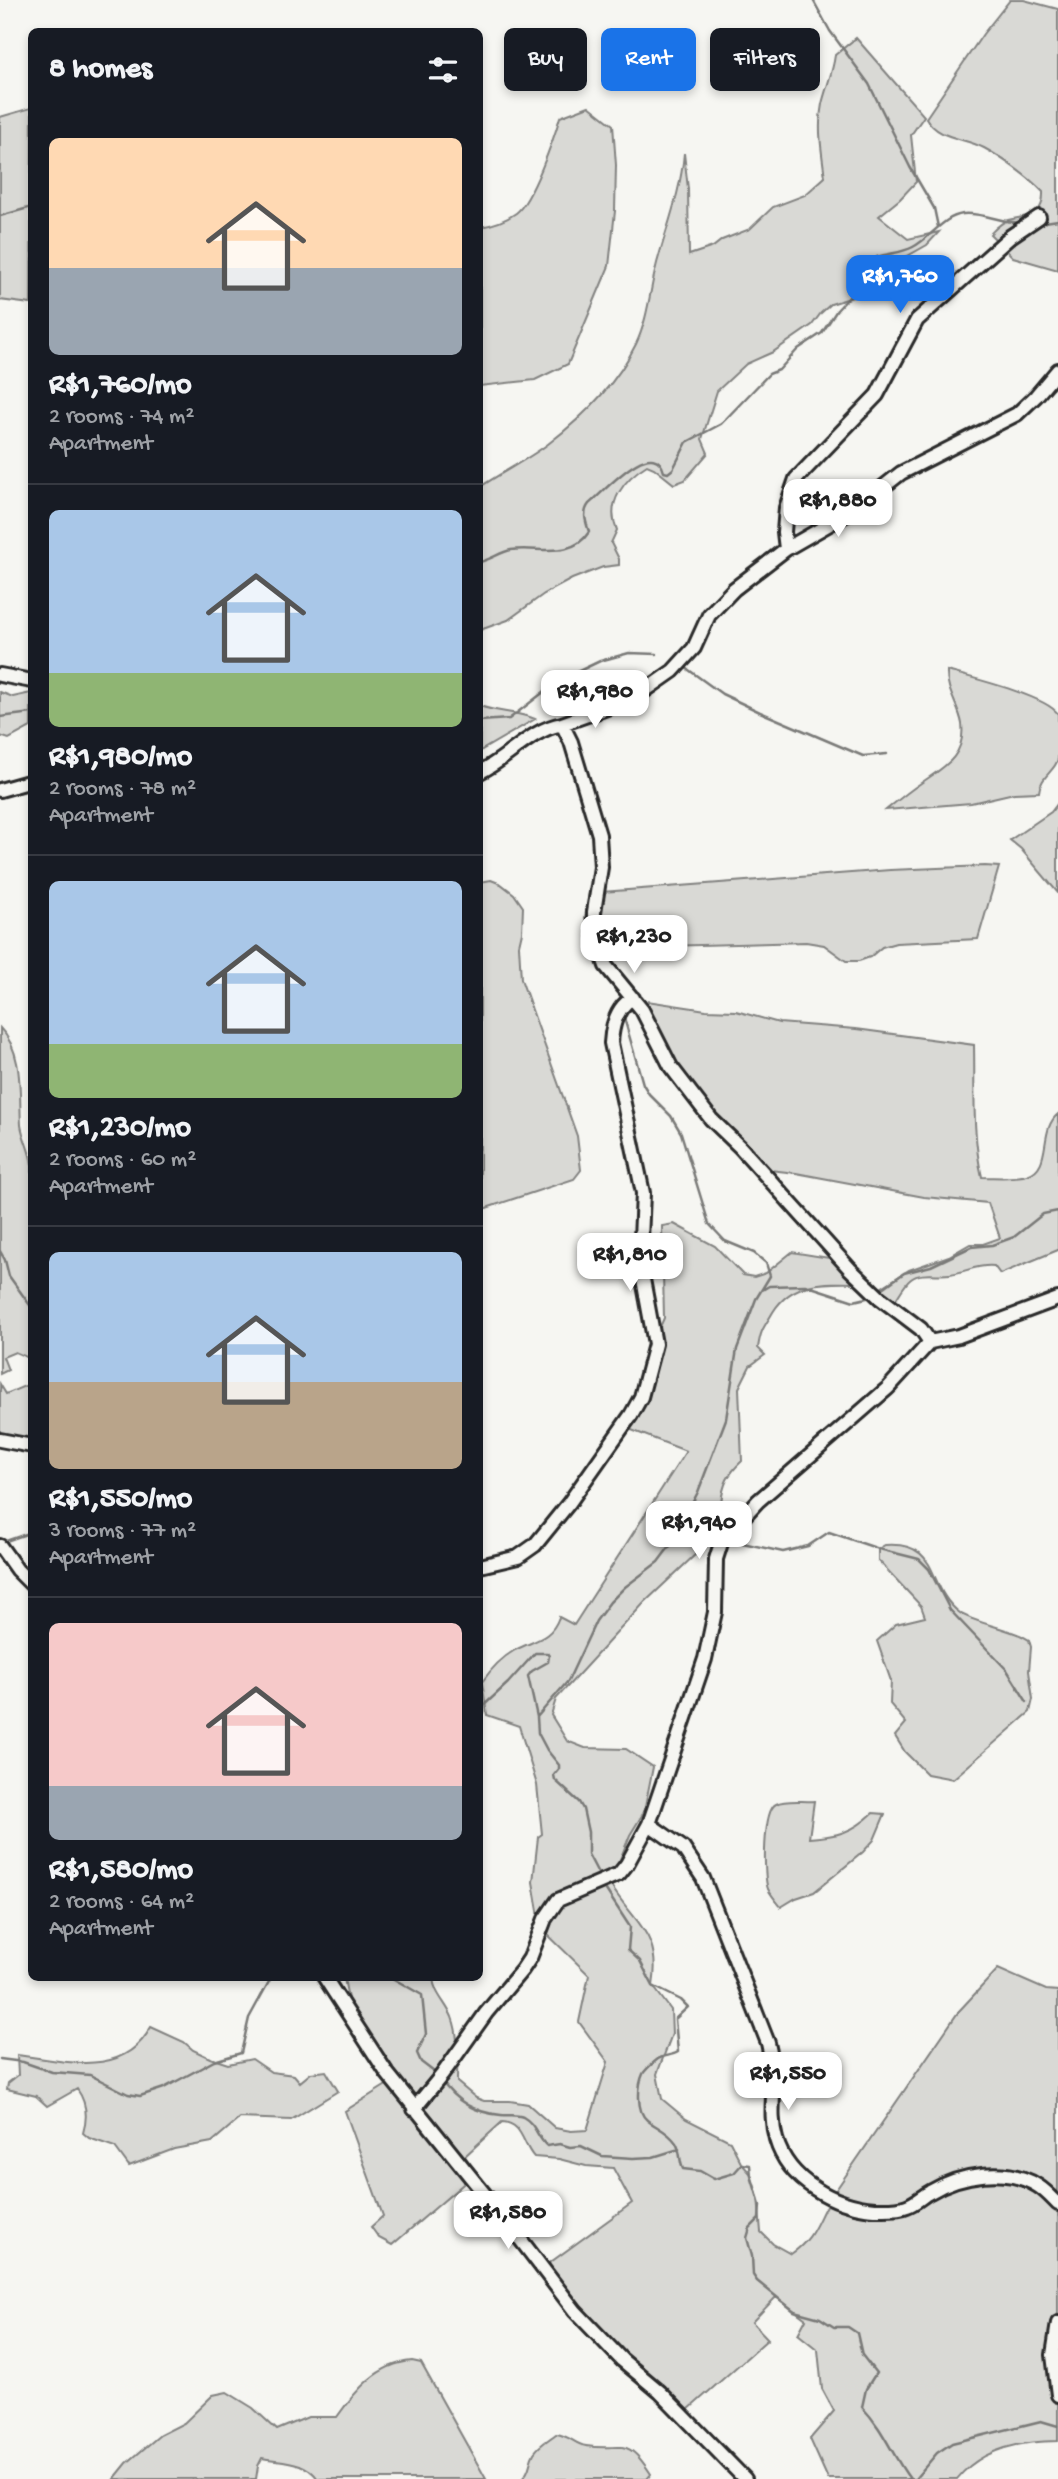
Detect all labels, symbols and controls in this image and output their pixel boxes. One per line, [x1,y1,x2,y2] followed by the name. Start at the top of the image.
[504,28,587,91] chip: Buy
[601,28,696,91] chip: Rent
[710,28,820,91] chip: Filters
[424,51,462,89] icon: filters
[49,53,152,88] text: 8 homes
[193,183,319,309] icon: home
[835,256,965,315] pin: R$1,760
[862,264,938,291] text: R$1,760
[49,369,192,404] text: R$1,760/mo
[49,404,194,431] text: 2 rooms · 74 m²
[49,431,153,458] text: Apartment
[773,480,903,539] pin: R$1,880
[799,488,877,515] text: R$1,880
[193,555,319,681] icon: home
[530,670,660,730] pin: R$1,980
[557,679,633,706] text: R$1,980
[49,741,192,776] text: R$1,980/mo
[49,776,196,803] text: 2 rooms · 78 m²
[49,803,153,830] text: Apartment
[569,916,699,975] pin: R$1,230
[596,924,672,951] text: R$1,230
[193,926,319,1052] icon: home
[49,1112,191,1147] text: R$1,230/mo
[49,1147,196,1174] text: 2 rooms · 60 m²
[49,1174,153,1201] text: Apartment
[565,1234,695,1293] pin: R$1,810
[593,1242,667,1269] text: R$1,810
[193,1297,319,1423] icon: home
[49,1483,192,1518] text: R$1,550/mo
[634,1502,764,1561] pin: R$1,940
[662,1510,736,1537] text: R$1,940
[49,1518,196,1545] text: 3 rooms · 77 m²
[49,1545,153,1572] text: Apartment
[193,1668,319,1794] icon: home
[49,1854,193,1889] text: R$1,580/mo
[49,1889,194,1916] text: 2 rooms · 64 m²
[49,1916,153,1943] text: Apartment
[723,2052,853,2112] pin: R$1,550
[750,2061,826,2088] text: R$1,550
[443,2192,573,2251] pin: R$1,580
[470,2200,546,2227] text: R$1,580

